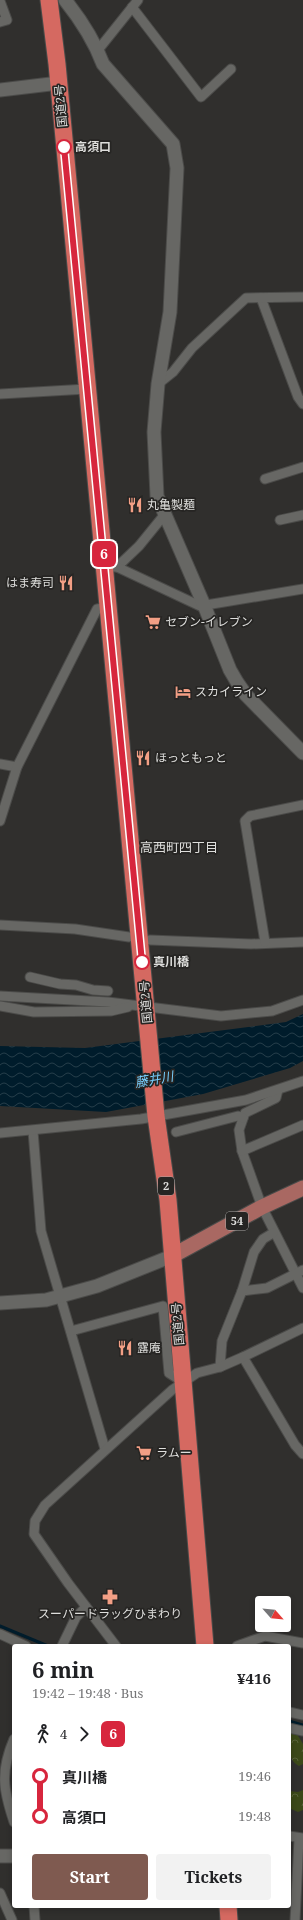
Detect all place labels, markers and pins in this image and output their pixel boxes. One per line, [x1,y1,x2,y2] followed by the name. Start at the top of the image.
[75,138,111,155] place label: 高須口
[56,139,72,155] marker: 高須口
[126,496,144,514] restaurant icon: 丸亀製麺
[147,496,195,513] place label: 丸亀製麺
[6,574,54,591] place label: はま寿司
[57,574,75,592] restaurant icon: はま寿司
[144,613,162,631] supermarket icon: セブン-イレブン
[165,613,253,630] place label: セブン-イレブン
[174,683,192,701] hotel icon: スカイライン
[195,683,267,700] place label: スカイライン
[134,749,152,767] restaurant icon: ほっともっと
[155,749,227,766] place label: ほっともっと
[153,953,190,970] place label: 真川橋
[134,954,150,970] marker: 真川橋
[116,1339,134,1357] restaurant icon: 露庵
[137,1339,161,1356] place label: 露庵
[135,1444,153,1462] supermarket icon: ラムー
[156,1444,192,1461] place label: ラムー
[101,1588,119,1606] pharmacy icon: スーパードラッグひまわり
[38,1605,182,1622] place label: スーパードラッグひまわり

